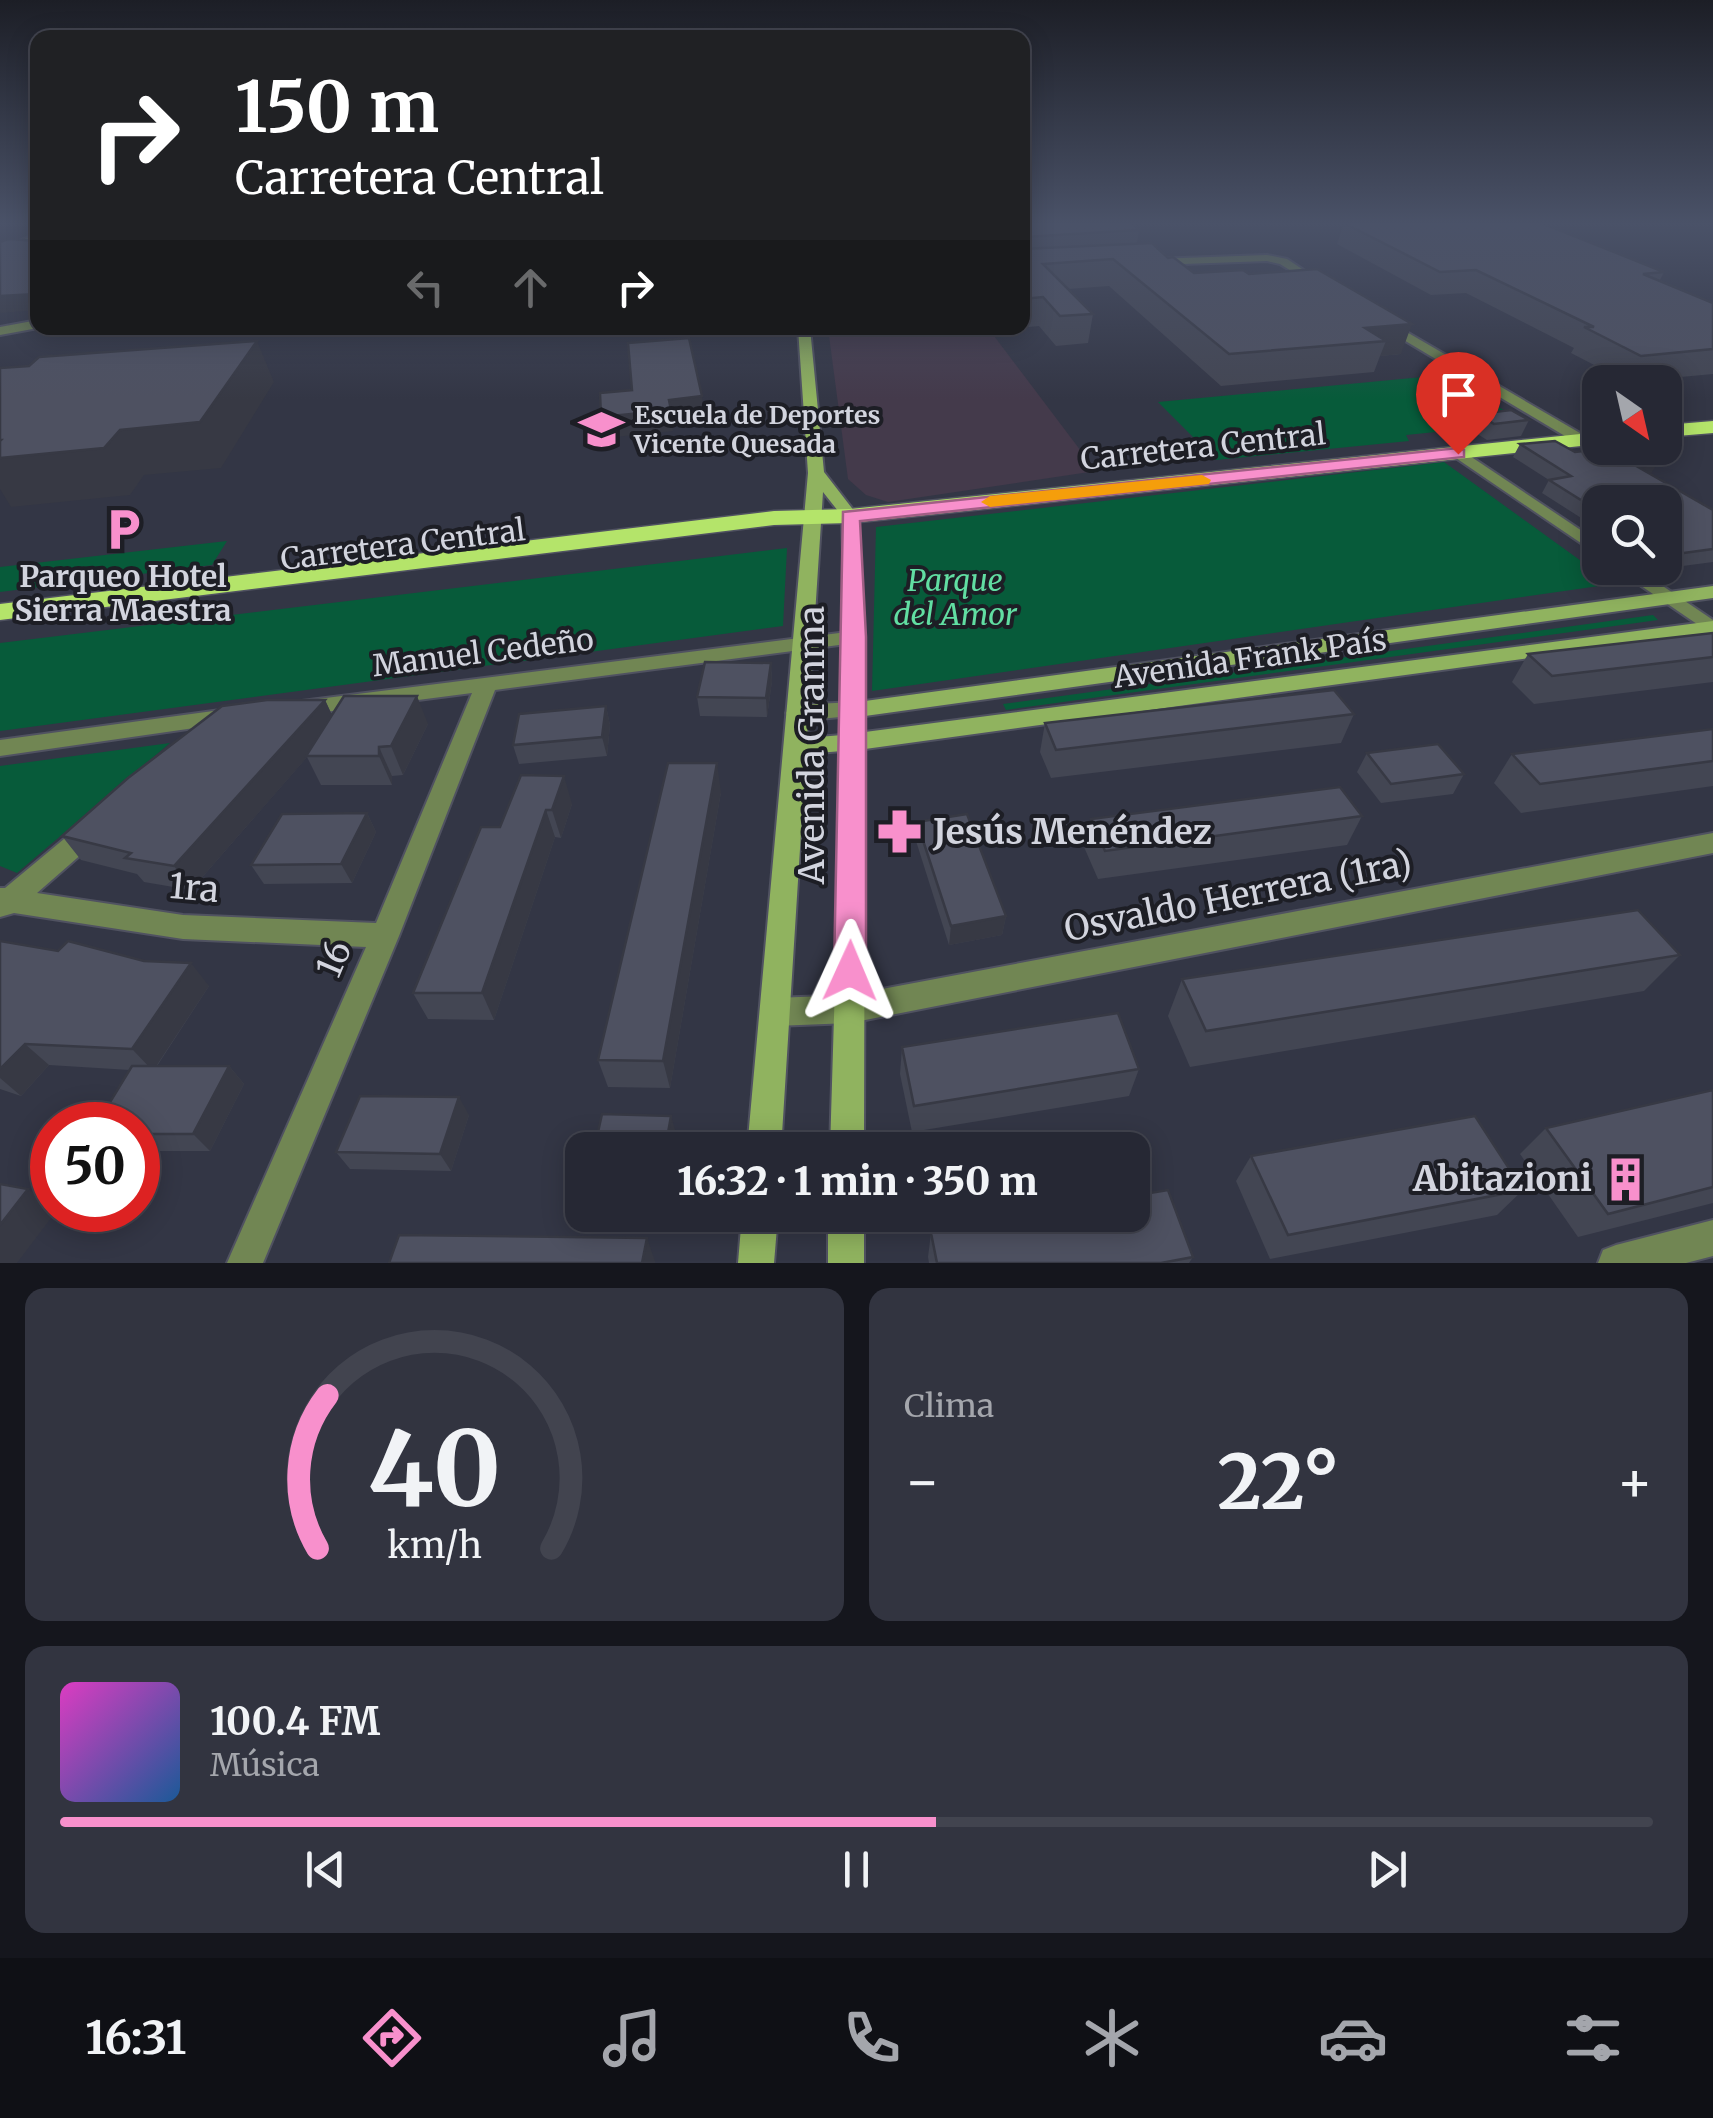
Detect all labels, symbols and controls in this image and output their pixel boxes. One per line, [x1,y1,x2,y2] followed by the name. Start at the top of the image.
[235,63,439,151] text: 150 m
[70,70,200,200] icon: right
[235,150,604,206] text: Carretera Central
[398,260,453,315] icon: left
[503,260,558,315] icon: ahead
[608,260,663,315] icon: right
[1416,352,1501,455] pin
[1582,365,1682,465] north arrow
[1582,365,1682,585] map controls
[1431,367,1486,422] icon: arrive
[633,399,880,460] place label: Escuela de Deportes Vicente Quesada
[577,405,625,453] school or university icon: Escuela de Deportes Vicente Quesada
[1079,414,1327,478] street label: Carretera Central
[1582,485,1682,585] button: search
[99,506,147,554] parking icon: Parqueo Hotel Sierra Maestra
[278,510,527,578] street label: Carretera Central
[14,557,232,629] place label: Parqueo Hotel Sierra Maestra
[893,561,1018,633] park label: Parque del Amor
[790,606,834,885] street label: Avenida Granma
[370,620,596,684] street label: Manuel Cedeño
[1110,620,1389,696] street label: Avenida Frank País
[876,808,924,856] pharmacy icon: Jesús Menéndez
[932,810,1212,854] place label: Jesús Menéndez
[1061,841,1415,951] street label: Osvaldo Herrera (1ra)
[167,864,221,912] street label: 1ra
[798,919,902,1023] position arrow
[307,934,361,984] street label: 16
[30,1102,160,1232] speed limit sign: 50
[1601,1155,1649,1203] building icon: Abitazioni
[1412,1157,1592,1201] place label: Abitazioni
[677,1158,1038,1205] text: 16:32 · 1 min · 350 m
[904,1386,994,1426] text: Clima
[368,1404,501,1534] text: 40
[1217,1435,1340,1529] text: 22°
[904,1447,941,1516] text: −
[1616,1447,1653,1516] text: +
[387,1523,482,1568] text: km/h
[210,1698,380,1745] text: 100.4 FM
[210,1745,320,1785] text: Música
[298,1842,353,1897] icon: previous
[829,1842,884,1897] icon: pause
[1360,1842,1415,1897] icon: next
[357,2003,427,2073] icon: directions
[597,2003,667,2073] icon: music
[837,2003,907,2073] icon: phone
[1077,2003,1147,2073] icon: climate
[1318,2003,1388,2073] icon: car
[1558,2003,1628,2073] icon: filters
[85,2010,186,2066] text: 16:31

